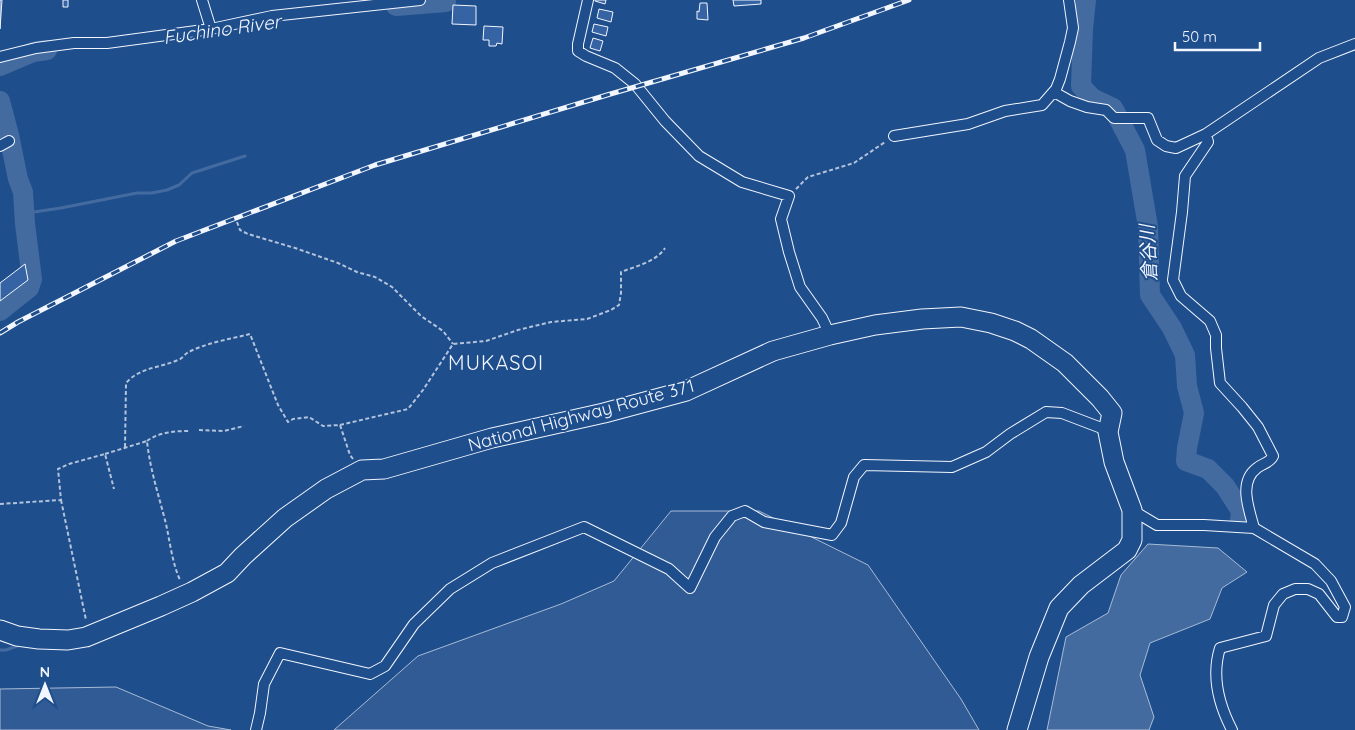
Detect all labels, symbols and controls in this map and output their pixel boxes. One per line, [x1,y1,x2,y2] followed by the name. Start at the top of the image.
[162,9,285,49] water label: Fuchino River
[1175,20,1260,52] scale bar
[1182,27,1217,46] text: 50 m
[1134,222,1161,282] water label: 倉谷川
[448,350,544,375] district label: MUKASOI
[465,374,697,456] street label: National Highway Route 371
[20,660,70,710] north arrow
[40,663,50,681] text: N

